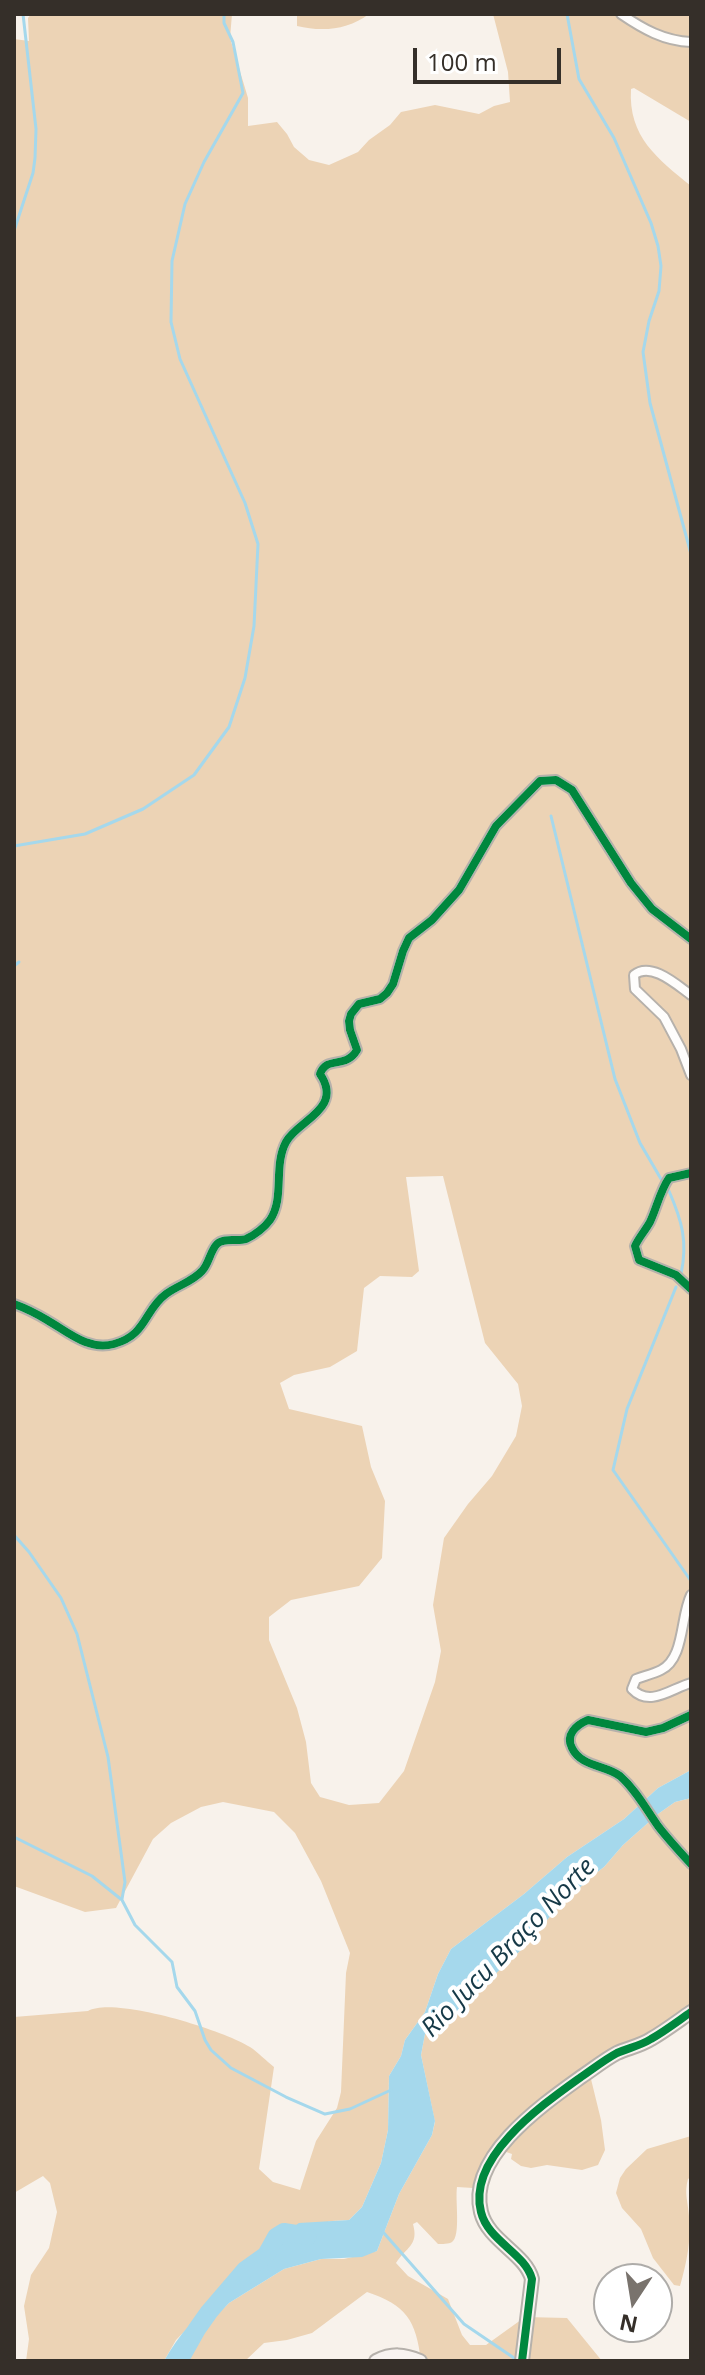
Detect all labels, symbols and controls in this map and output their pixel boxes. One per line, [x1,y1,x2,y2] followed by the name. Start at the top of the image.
[417,32,565,82] scale bar
[427,45,497,78] text: 100 m
[416,1852,602,2044] water label: Rio Jucu Braço Norte
[593,2263,673,2343] north arrow
[617,2308,640,2341] text: N

